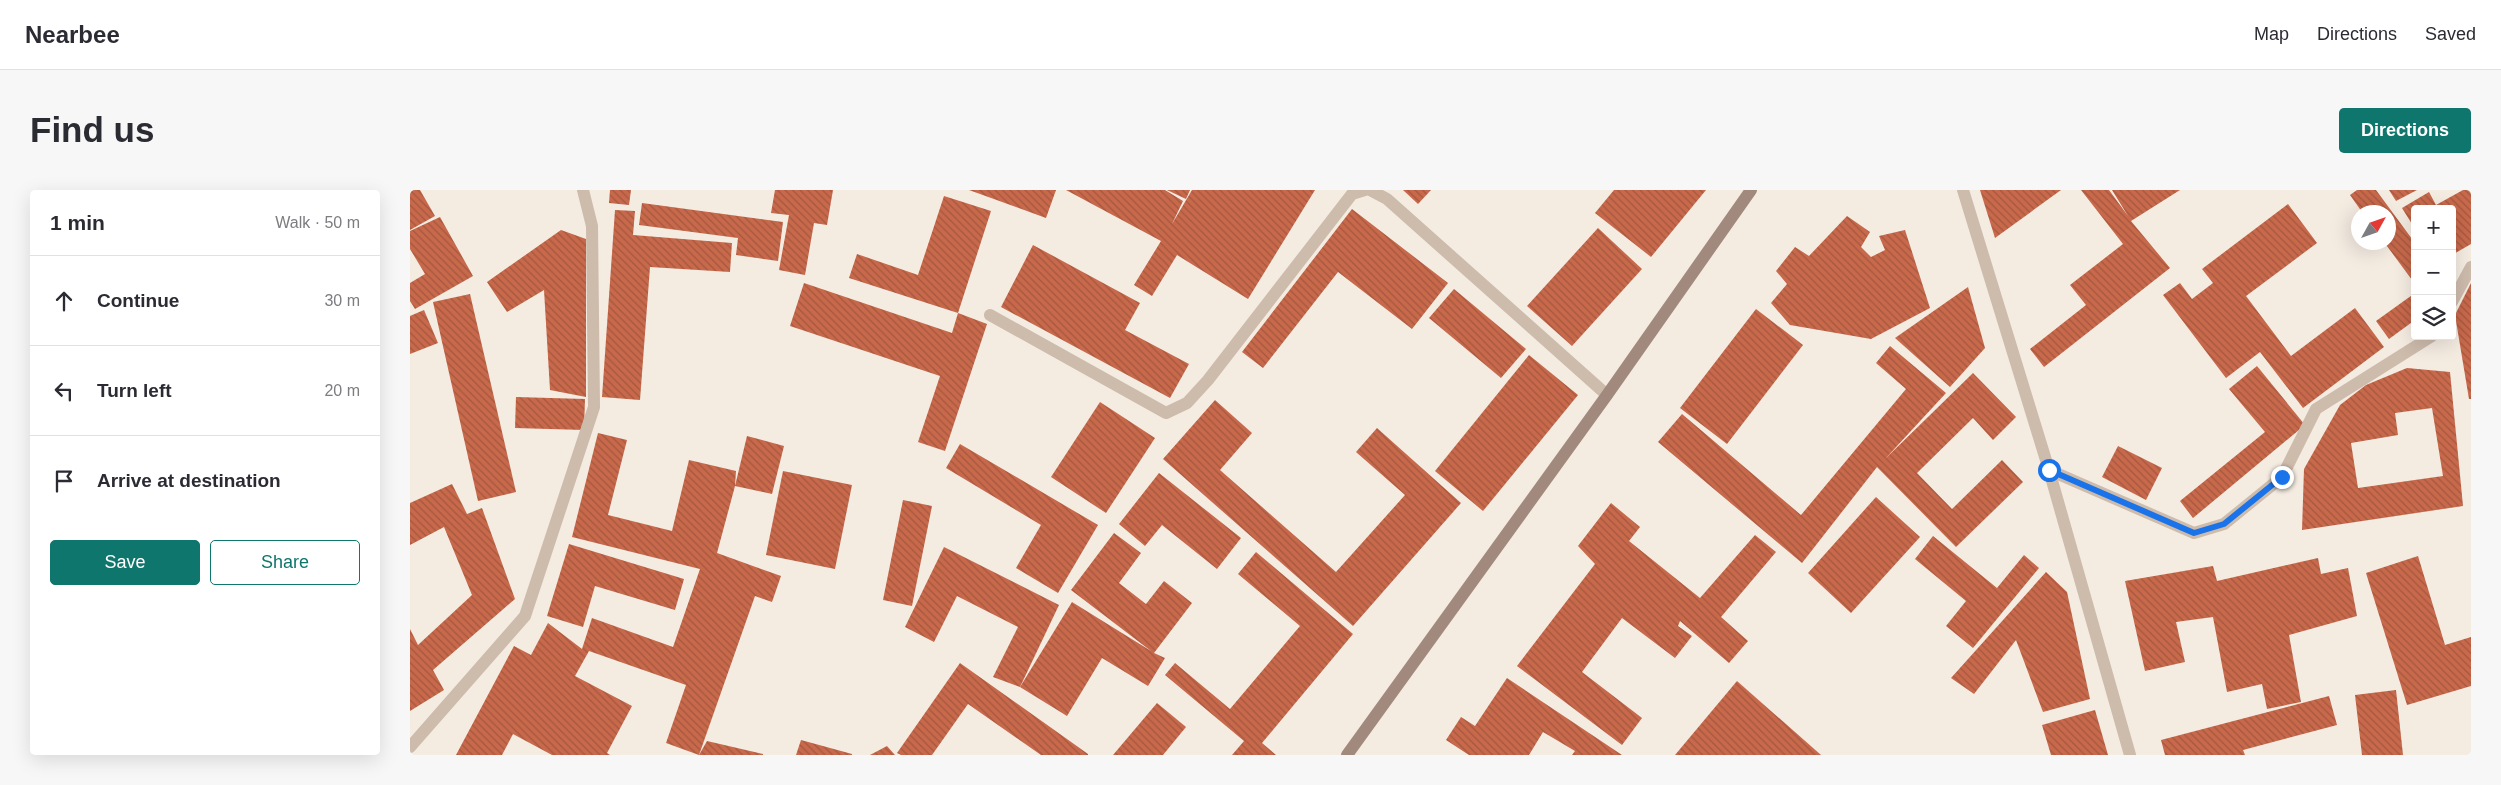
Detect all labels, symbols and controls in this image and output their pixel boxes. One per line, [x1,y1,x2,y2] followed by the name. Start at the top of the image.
[25,21,120,48] text: Nearbee
[2254,24,2289,44] text: Map
[2317,24,2397,44] text: Directions
[2425,24,2476,44] text: Saved
[2339,108,2471,153] button: Directions
[30,110,154,149] text: Find us
[2351,205,2396,250] north arrow
[2411,205,2456,340] map controls
[2411,205,2456,250] button: +
[50,211,105,234] text: 1 min
[275,214,360,231] text: Walk · 50 m
[2411,250,2456,295] button: −
[50,287,78,315] icon: ahead
[97,290,179,311] text: Continue
[324,292,360,309] text: 30 m
[2411,295,2456,340] button: layers
[50,377,78,405] icon: left
[97,380,172,401] text: Turn left
[324,382,360,399] text: 20 m
[2038,459,2061,482] route start
[2271,466,2294,489] route end
[50,467,78,495] icon: arrive
[97,470,281,491] text: Arrive at destination
[50,540,200,585] button: Save
[210,540,360,585] button: Share

